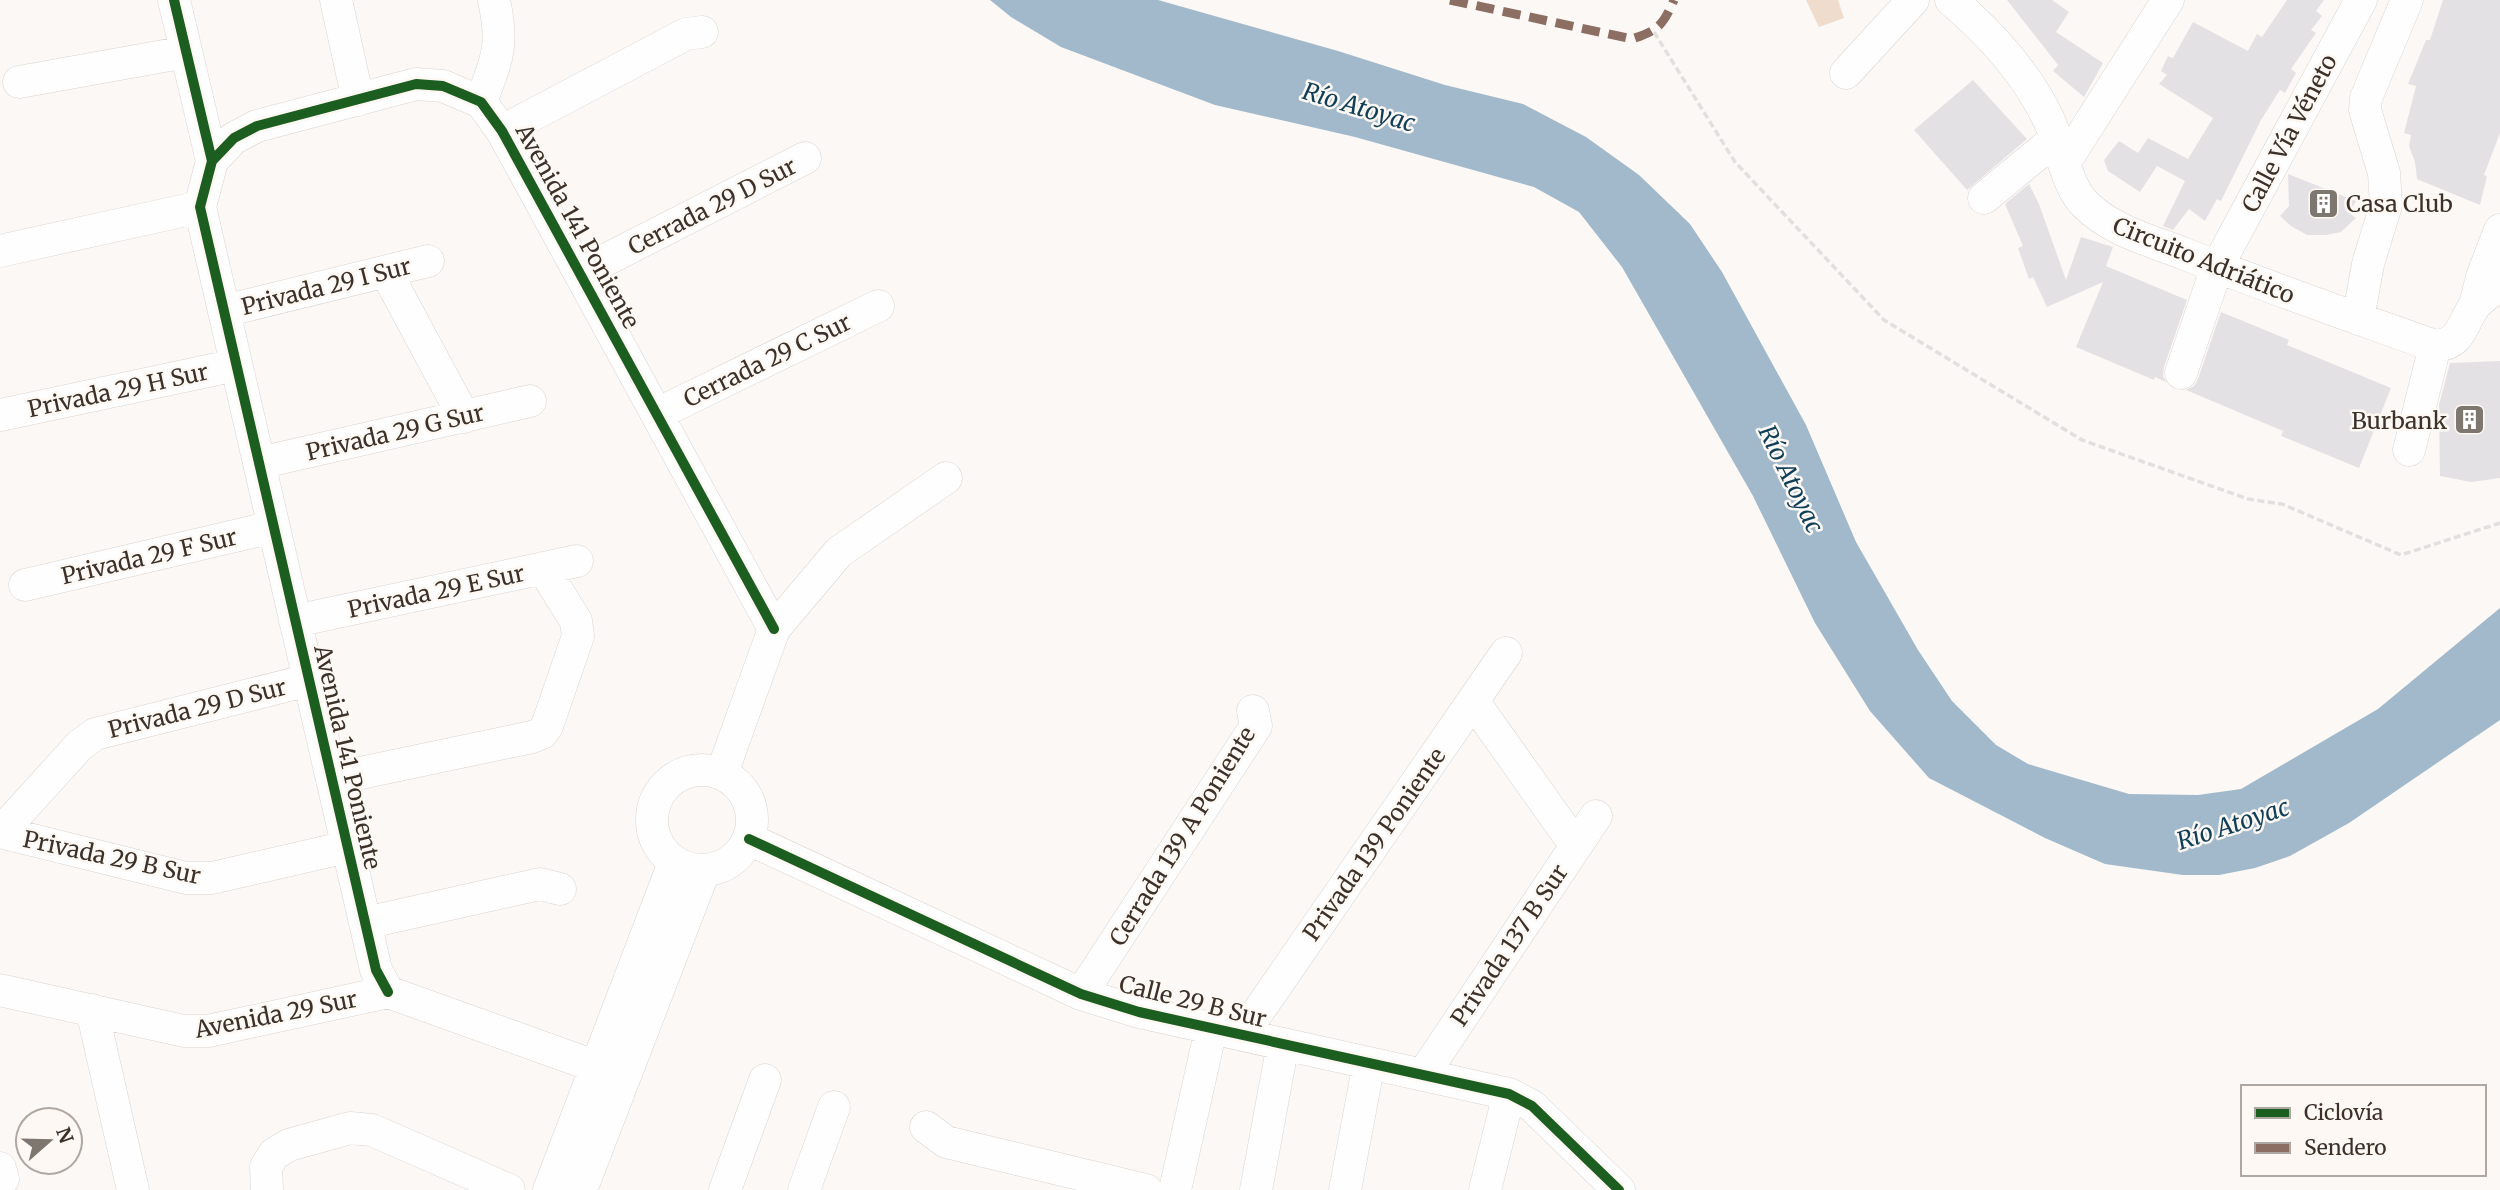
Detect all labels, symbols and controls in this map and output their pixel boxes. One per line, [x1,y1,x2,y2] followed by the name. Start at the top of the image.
[2235,49,2343,217] street label: Calle Vía Véneto
[1299,75,1419,139] water label: Río Atoyac
[509,118,646,333] street label: Avenida 141 Poniente
[623,151,801,261] street label: Cerrada 29 D Sur
[2306,186,2340,220] building icon: Casa Club
[2346,189,2453,218] place label: Casa Club
[2109,210,2299,310] street label: Circuito Adriático
[238,251,414,321] street label: Privada 29 I Sur
[679,307,855,413] street label: Cerrada 29 C Sur
[25,357,211,423] street label: Privada 29 H Sur
[303,397,487,467] street label: Privada 29 G Sur
[2453,403,2487,437] building icon: Burbank
[2351,406,2447,435] place label: Burbank
[1752,420,1830,538] water label: Río Atoyac
[58,522,240,590] street label: Privada 29 F Sur
[345,558,527,624] street label: Privada 29 E Sur
[308,641,388,872] street label: Avenida 141 Poniente
[105,672,289,744] street label: Privada 29 D Sur
[1103,721,1261,951] street label: Cerrada 139 A Poniente
[1296,742,1452,946] street label: Privada 139 Poniente
[2173,791,2293,857] water label: Río Atoyac
[21,824,203,890] street label: Privada 29 B Sur
[1444,859,1574,1031] street label: Privada 137 B Sur
[1116,969,1270,1033] street label: Calle 29 B Sur
[191,984,360,1044] street label: Avenida 29 Sur
[2241,1085,2486,1176] legend
[2304,1099,2383,1126] text: Ciclovía
[14,1106,84,1176] north arrow
[51,1124,79,1146] text: N
[2304,1134,2387,1161] text: Sendero

